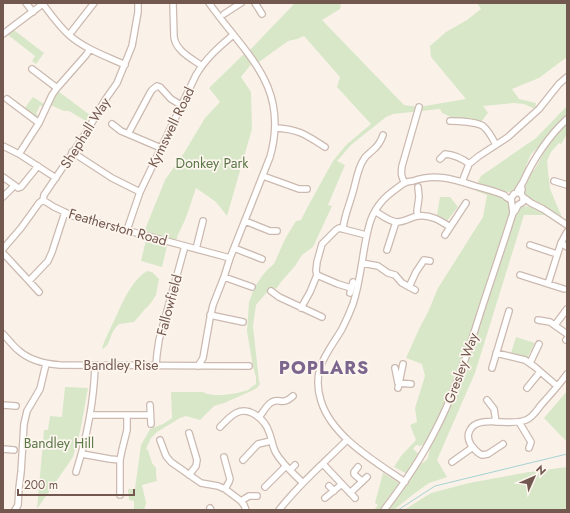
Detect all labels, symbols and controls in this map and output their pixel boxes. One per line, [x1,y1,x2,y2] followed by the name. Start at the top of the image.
[143,83,199,171] street label: Kymswell Road
[55,93,115,172] street label: Shephall Way
[176,153,249,173] park label: Donkey Park
[66,203,170,251] street label: Featherston Road
[151,272,187,338] street label: Fallowfield
[439,329,483,406] street label: Gresley Way
[84,355,158,375] street label: Bandley Rise
[279,355,369,381] district label: POPLARS
[24,433,94,453] park label: Bandley Hill
[514,457,554,497] north arrow
[532,461,550,479] text: N
[18,471,134,497] scale bar
[24,476,58,494] text: 200 m

